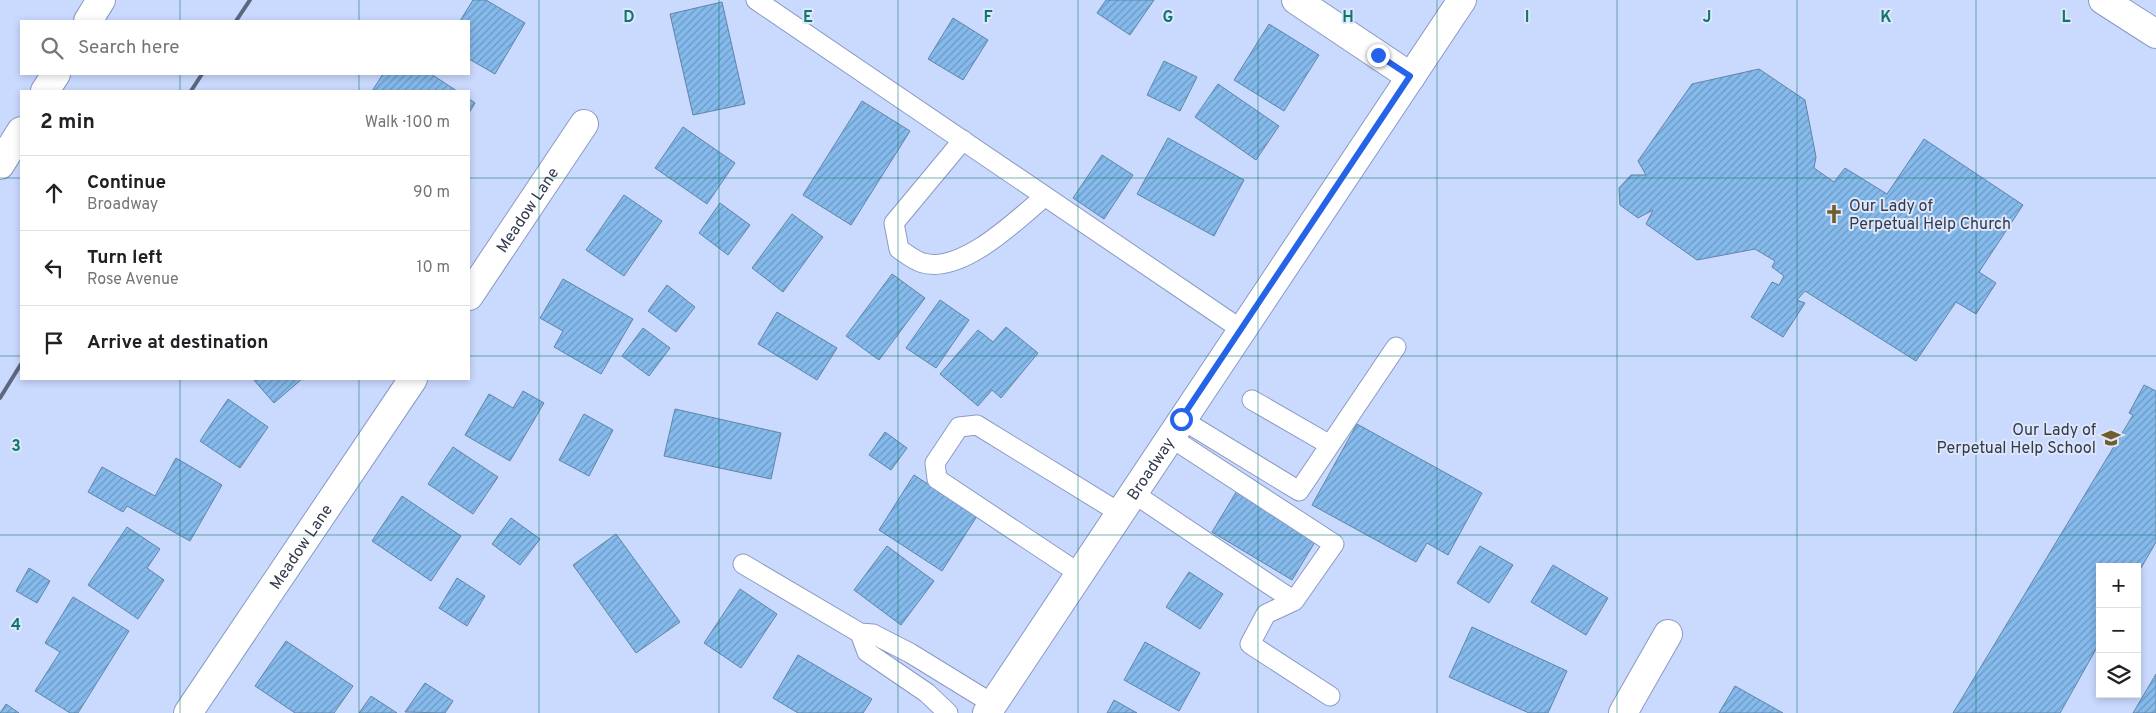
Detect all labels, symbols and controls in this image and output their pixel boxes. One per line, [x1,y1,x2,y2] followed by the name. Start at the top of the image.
[623,8,635,28] text: D
[803,8,813,28] text: E
[983,8,993,28] text: F
[1163,8,1173,28] text: G
[1342,8,1354,28] text: H
[1525,8,1529,28] text: I
[1703,8,1711,28] text: J
[1880,8,1892,28] text: K
[2061,8,2071,28] text: L
[20,20,470,75] search box
[38,34,66,62] icon: search
[78,36,180,60] text: Search here
[1367,44,1390,67] route end
[40,109,95,136] text: 2 min
[365,113,450,133] text: Walk · 100 m
[493,164,564,257] street label: Meadow Lane
[87,171,166,195] text: Continue
[40,179,68,207] icon: ahead
[413,183,450,203] text: 90 m
[87,195,158,215] text: Broadway
[1849,197,2011,235] place label: Our Lady of Perpetual Help Church
[1823,203,1845,225] church icon: Our Lady of Perpetual Help Church
[87,246,163,270] text: Turn left
[40,254,68,282] icon: left
[416,258,450,278] text: 10 m
[87,270,179,290] text: Rose Avenue
[40,329,68,357] icon: arrive
[87,331,268,355] text: Arrive at destination
[1170,408,1193,431] route start
[1936,421,2097,459] place label: Our Lady of Perpetual Help School
[2100,427,2122,449] school or university icon: Our Lady of Perpetual Help School
[1124,434,1180,505] street label: Broadway
[11,437,21,457] text: 3
[266,501,338,594] street label: Meadow Lane
[2096,563,2141,698] map controls
[2096,563,2141,608] button: +
[2096,608,2141,653] button: −
[11,616,21,636] text: 4
[2096,653,2141,698] button: layers

